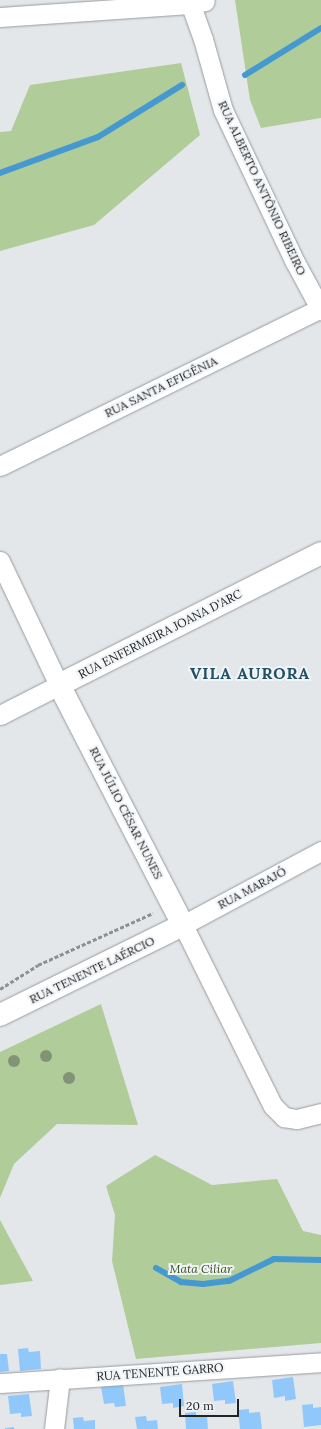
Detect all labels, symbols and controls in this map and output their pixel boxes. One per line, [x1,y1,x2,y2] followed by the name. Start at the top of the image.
[215,98,309,278] street label: RUA ALBERTO ANTÔNIO RIBEIRO
[102,353,220,421] street label: RUA SANTA EFIGÊNIA
[76,586,244,682] street label: RUA ENFERMEIRA JOANA D'ARC
[190,663,310,683] district label: VILA AURORA
[86,745,166,881] street label: RUA JÚLIO CÉSAR NUNES
[215,864,289,912] street label: RUA MARAJÓ
[27,933,157,1007] street label: RUA TENENTE LAÉRCIO
[169,1262,233,1276] park label: Mata Ciliar
[96,1360,224,1384] street label: RUA TENENTE GARRO
[181,1391,241,1417] scale bar
[186,1398,214,1413] text: 20 m

